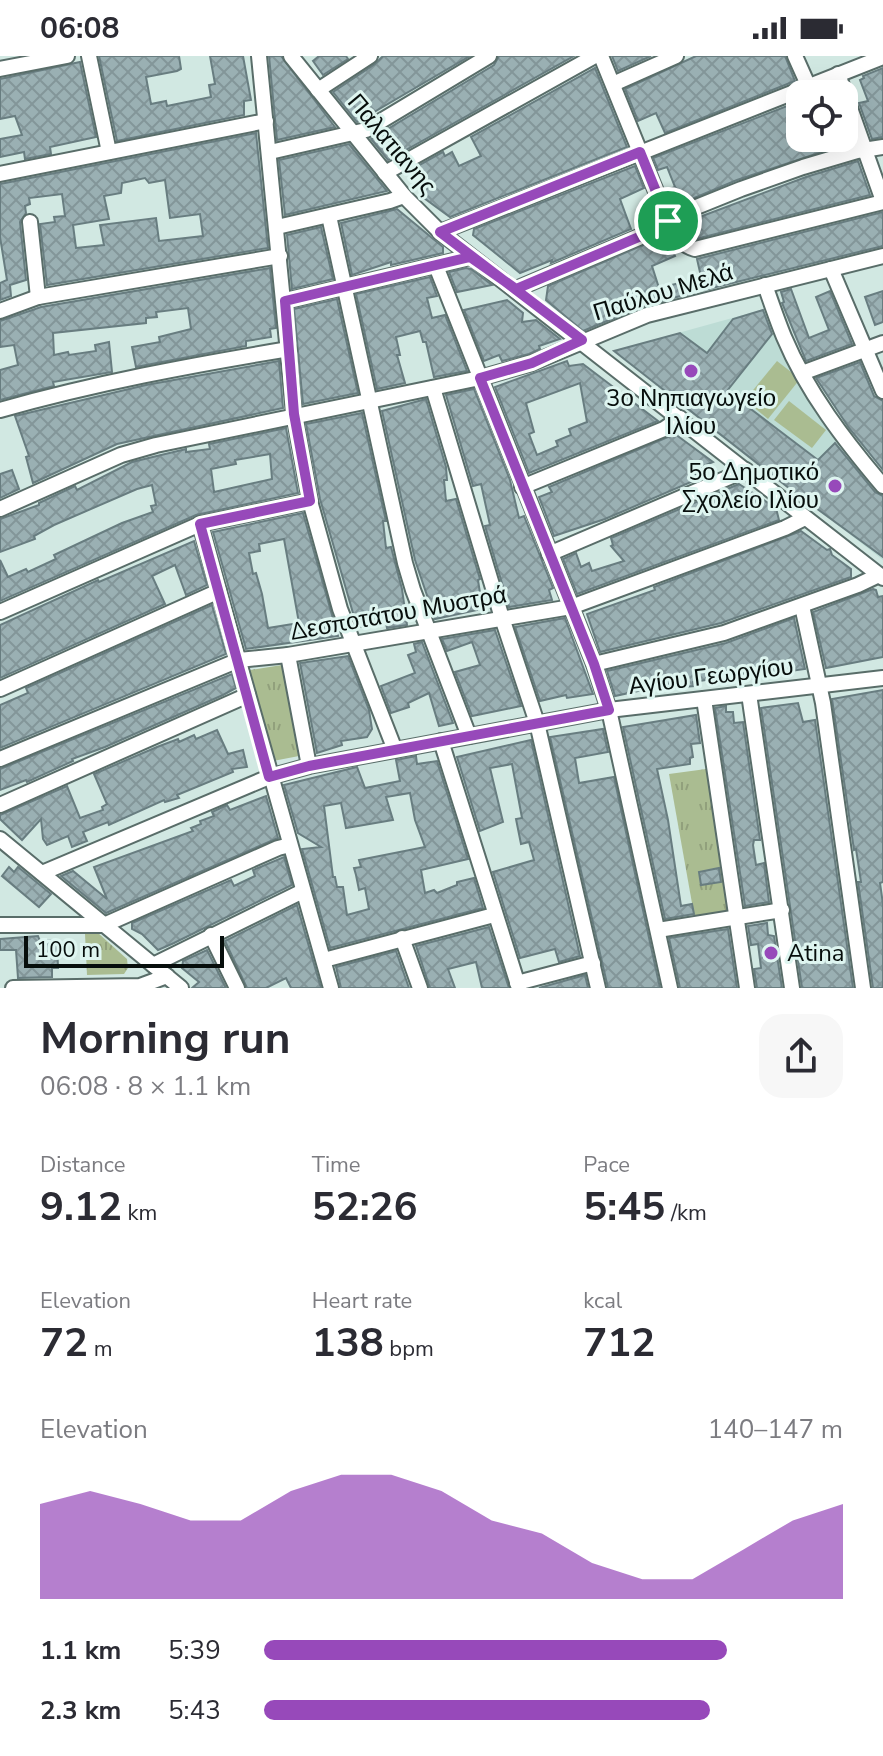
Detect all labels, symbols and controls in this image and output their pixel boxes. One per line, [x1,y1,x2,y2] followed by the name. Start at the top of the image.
[40,8,119,49] text: 06:08
[786,80,858,152] map controls
[786,80,858,152] button: locate
[340,87,444,201] street label: Παλατιανης
[634,187,702,255] pin
[646,199,690,243] icon: arrive
[589,255,737,328] street label: Παύλου Μελά
[682,362,700,380] marker: 3ο Νηπιαγωγείο Ιλίου
[606,382,776,442] place label: 3ο Νηπιαγωγείο Ιλίου
[682,456,819,516] place label: 5ο Δημοτικό Σχολείο Ιλίου
[826,477,844,495] marker: 5ο Δημοτικό Σχολείο Ιλίου
[287,578,509,648] street label: Δεσποτάτου Μυστρά
[627,650,795,702] street label: Αγίου Γεωργίου
[24,932,224,968] scale bar
[36,935,100,965] text: 100 m
[787,937,845,969] place label: Atina
[762,944,780,962] marker: Atina
[40,1009,290,1069] text: Morning run
[759,1014,843,1098] button: share
[40,1069,251,1104] text: 06:08 · 8 × 1.1 km
[40,1150,125,1180] text: Distance
[312,1150,361,1180] text: Time
[583,1150,630,1180] text: Pace
[40,1180,122,1234] text: 9.12
[312,1180,418,1234] text: 52:26
[583,1180,665,1234] text: 5:45
[122,1198,157,1228] text: km
[665,1198,707,1228] text: /km
[40,1286,131,1316] text: Elevation
[312,1286,412,1316] text: Heart rate
[583,1286,622,1316] text: kcal
[40,1316,88,1370] text: 72
[312,1316,384,1370] text: 138
[583,1316,655,1370] text: 712
[88,1334,113,1364] text: m
[384,1334,434,1364] text: bpm
[40,1412,148,1447] text: Elevation
[707,1412,843,1447] text: 140–147 m
[40,1633,121,1668] text: 1.1 km
[168,1633,221,1668] text: 5:39
[40,1693,121,1728] text: 2.3 km
[168,1693,221,1728] text: 5:43

